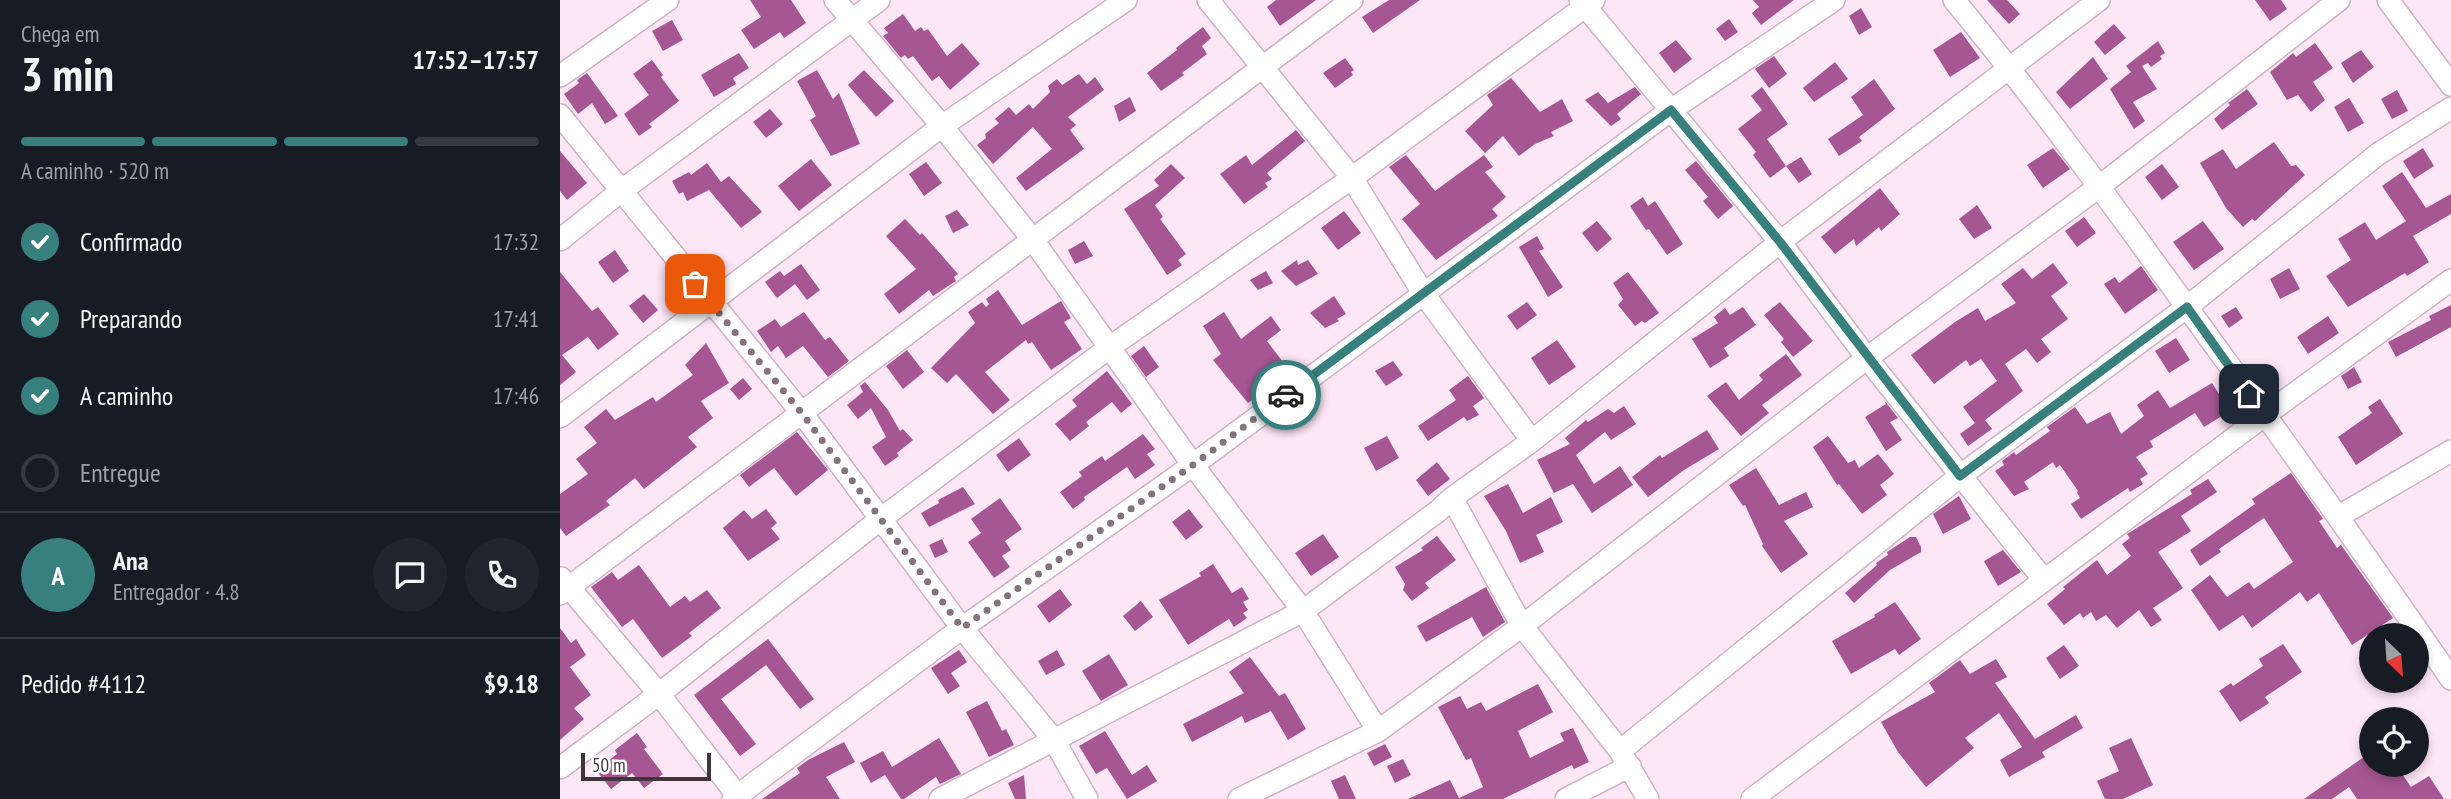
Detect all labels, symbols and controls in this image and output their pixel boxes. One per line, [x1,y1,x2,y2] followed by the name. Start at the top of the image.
[21,19,99,48] text: Chega em
[412,43,539,76] text: 17:52–17:57
[21,44,114,104] text: 3 min
[21,156,169,185] text: A caminho · 520 m
[21,223,59,261] icon: check
[80,225,182,258] text: Confirmado
[493,227,539,256] text: 17:32
[665,254,725,314] pin
[676,265,714,303] icon: bag
[21,300,59,338] icon: check
[80,302,182,335] text: Preparando
[493,304,539,333] text: 17:41
[1251,360,1321,430] courier
[2219,364,2279,424] pin
[2230,375,2268,413] icon: home
[1267,376,1305,414] icon: car
[21,377,59,415] icon: check
[80,379,173,412] text: A caminho
[493,381,539,410] text: 17:46
[80,456,161,489] text: Entregue
[373,538,447,612] button: chat
[465,538,539,612] button: phone
[113,544,148,577] text: Ana
[51,559,65,592] text: A
[113,577,240,606] text: Entregador · 4.8
[2359,623,2429,693] north arrow
[2359,623,2429,777] map controls
[21,667,146,700] text: Pedido #4112
[484,667,539,700] text: $9.18
[2359,707,2429,777] button: locate
[581,750,710,782] scale bar
[592,753,626,777] text: 50 m

